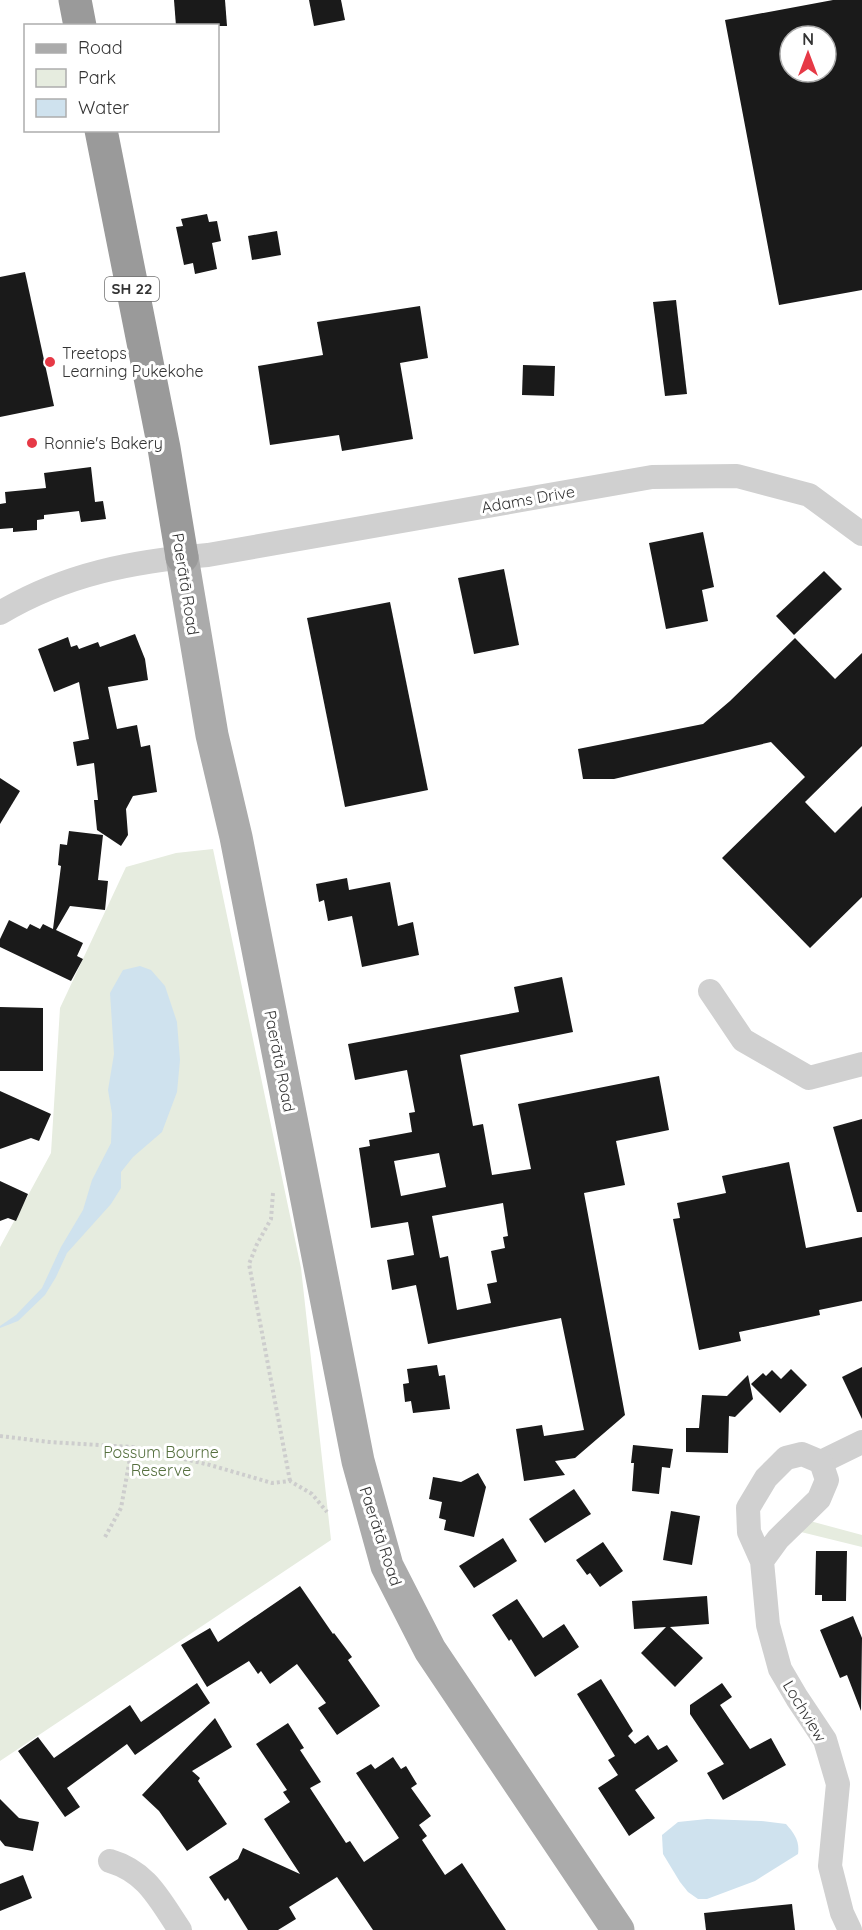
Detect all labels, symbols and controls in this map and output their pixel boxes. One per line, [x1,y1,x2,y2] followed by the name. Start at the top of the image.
[24,24,219,132] legend
[778,24,838,84] north arrow
[802,29,814,49] text: N
[78,36,123,59] text: Road
[78,66,116,89] text: Park
[78,96,129,119] text: Water
[105,277,159,301] road number: SH 22
[62,343,204,381] place label: Treetops Learning Pukekohe
[43,355,57,369] marker: Treetops Learning Pukekohe
[44,433,163,453] place label: Ronnie's Bakery
[25,436,39,450] marker: Ronnie's Bakery
[480,481,576,517] street label: Adams Drive
[168,532,204,636] street label: Paerātā Road
[260,1009,300,1113] street label: Paerātā Road
[103,1442,219,1480] park label: Possum Bourne Reserve
[356,1484,406,1588] street label: Paerātā Road
[779,1677,831,1745] street label: Lochview

